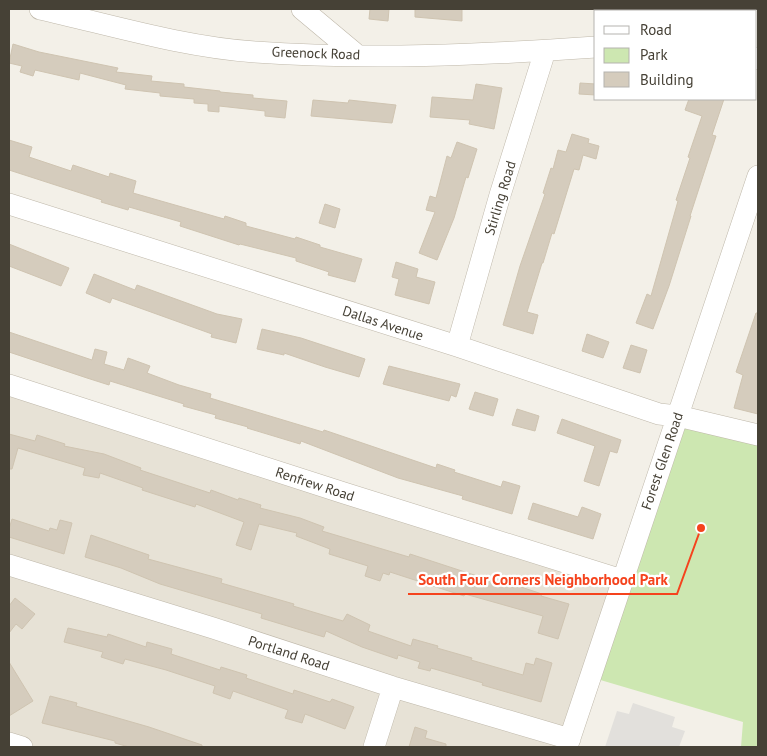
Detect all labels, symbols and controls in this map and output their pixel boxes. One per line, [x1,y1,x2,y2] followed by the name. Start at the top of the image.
[594,10,757,100] legend
[640,20,672,39] text: Road
[271,42,361,64] street label: Greenock Road
[640,45,668,64] text: Park
[640,70,694,89] text: Building
[480,159,520,237] street label: Stirling Road
[340,301,426,345] street label: Dallas Avenue
[637,410,687,512] street label: Forest Glen Road
[273,463,357,505] street label: Renfrew Road
[408,564,677,594] callout: South Four Corners Neighborhood Park
[418,570,668,589] text: South Four Corners Neighborhood Park
[246,631,332,675] street label: Portland Road

